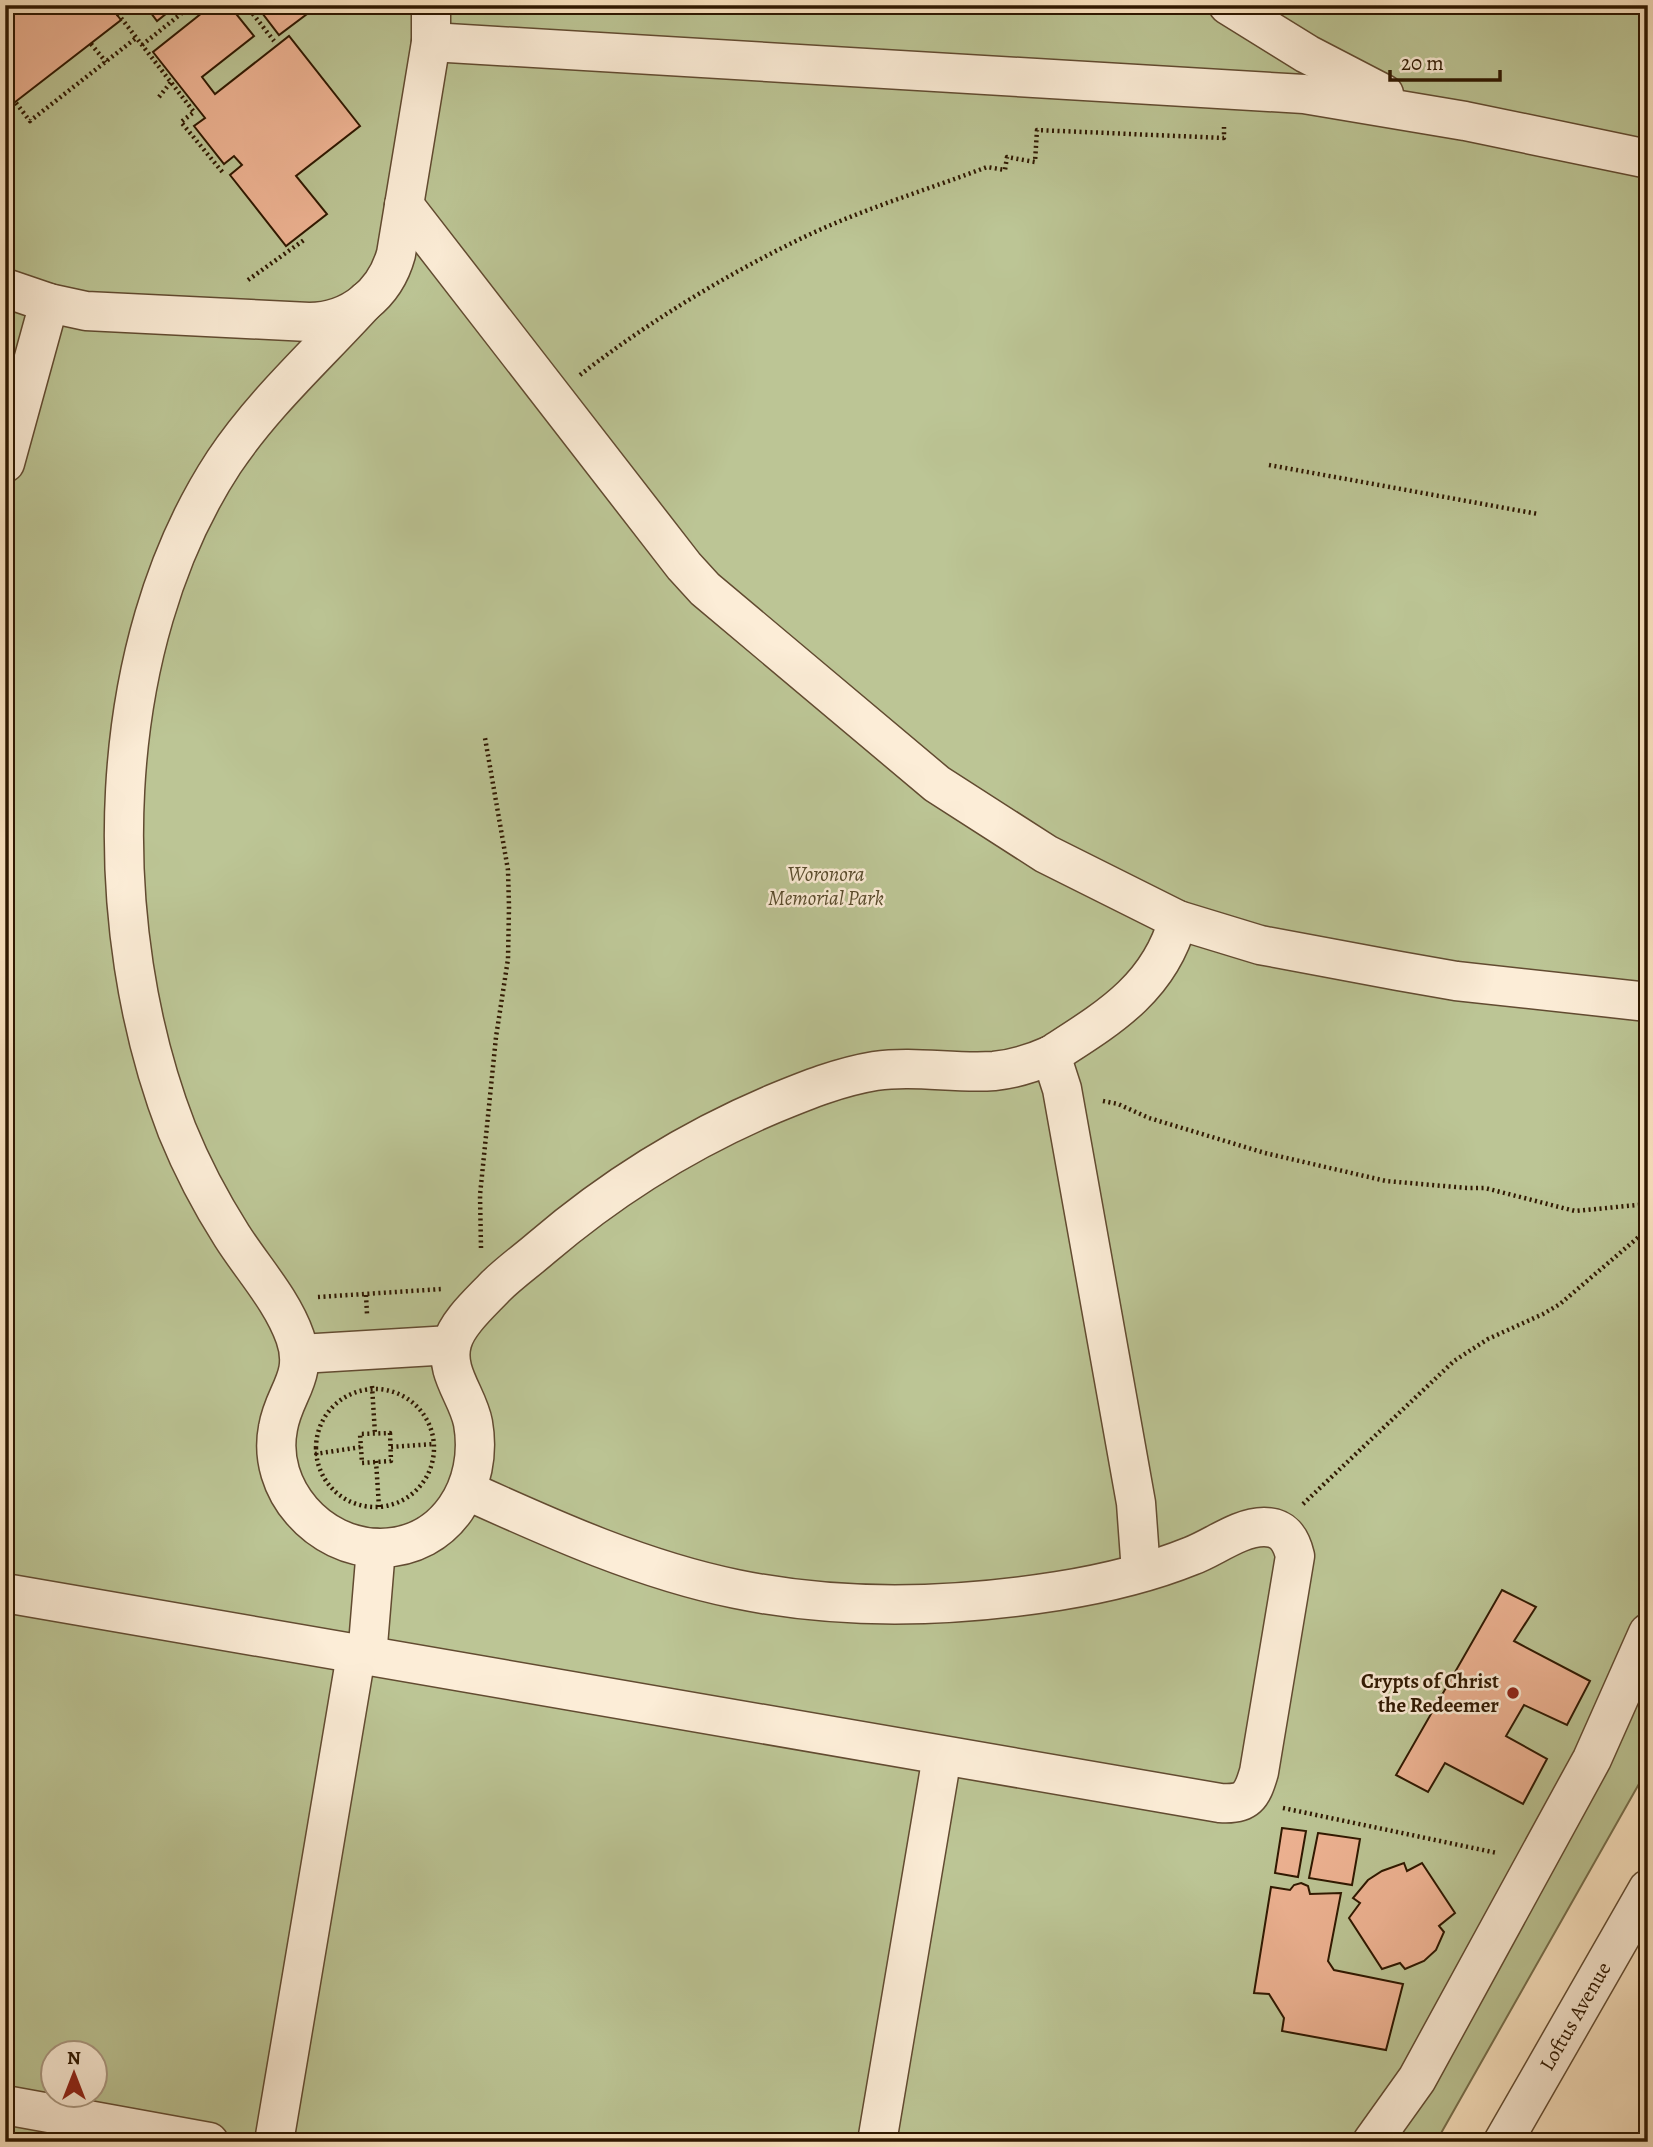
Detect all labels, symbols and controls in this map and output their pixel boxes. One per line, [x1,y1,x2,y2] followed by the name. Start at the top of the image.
[1390,38,1501,82] scale bar
[1401,49,1444,77] text: 20 m
[768,860,884,912] park label: Woronora Memorial Park
[1361,1667,1499,1719] place label: Crypts of Christ the Redeemer
[1505,1685,1521,1701] marker: Crypts of Christ the Redeemer
[1533,1957,1617,2076] street label: Loftus Avenue
[38,2038,108,2108] north arrow
[67,2045,81,2071] text: N

